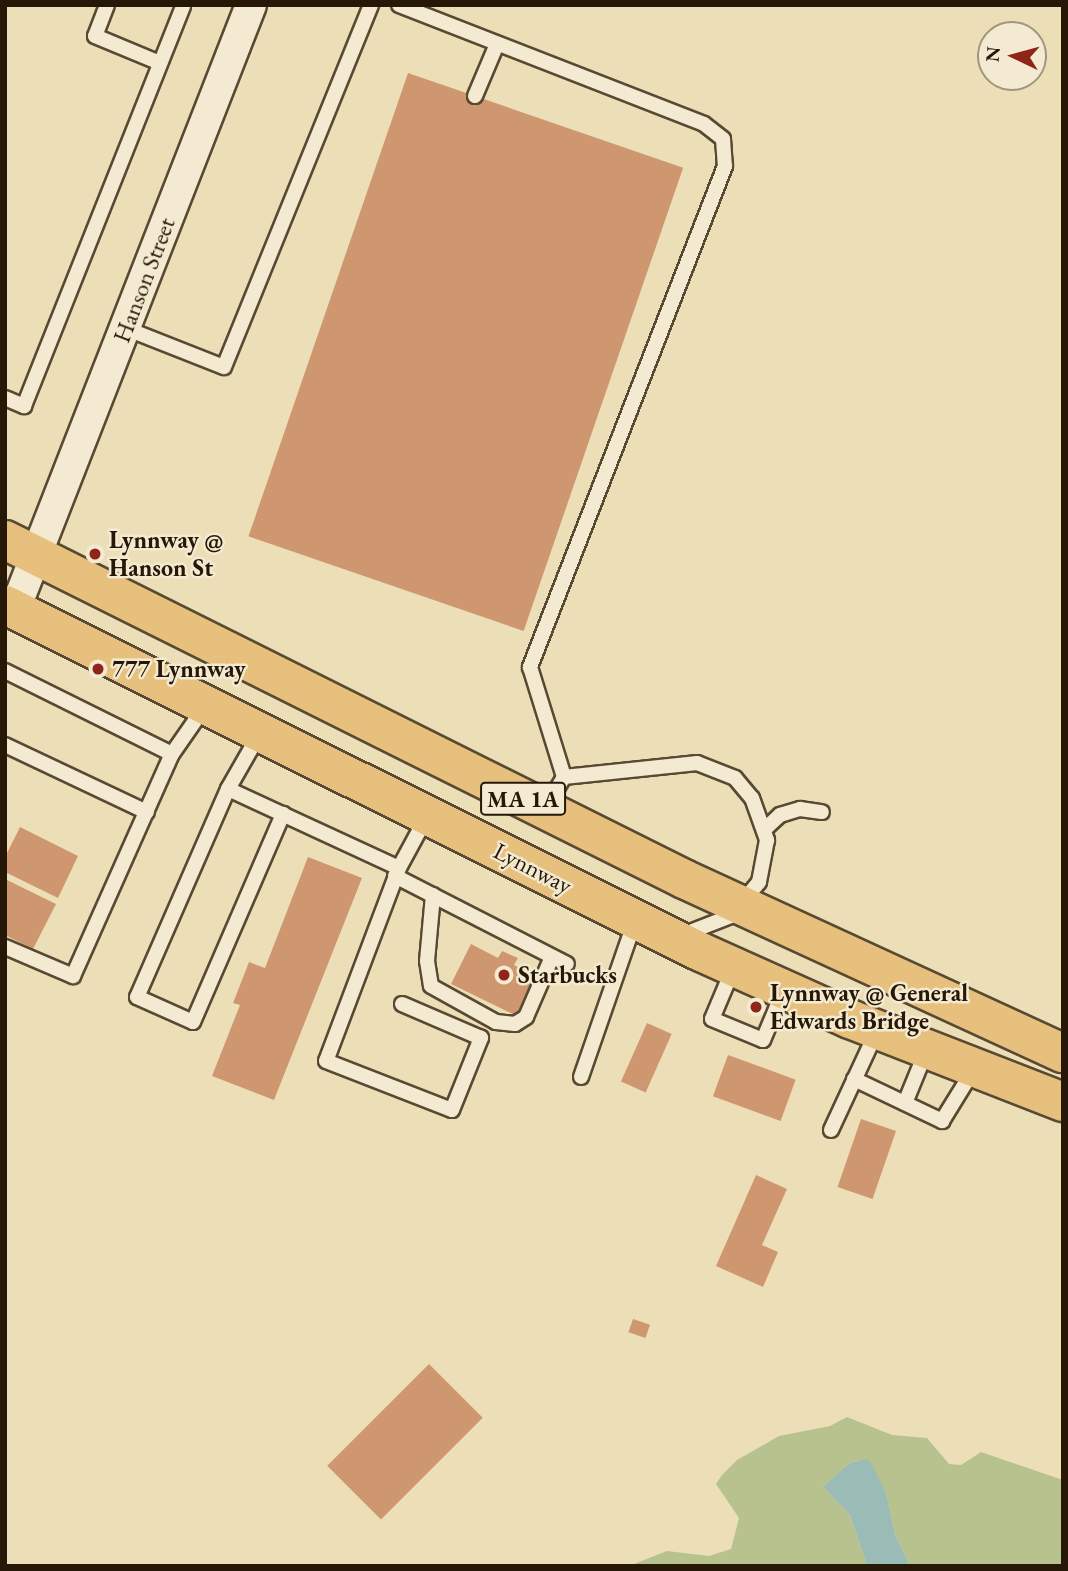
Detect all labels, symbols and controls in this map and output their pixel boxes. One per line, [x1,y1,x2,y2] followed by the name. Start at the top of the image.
[977,21,1047,91] north arrow
[979,46,1006,63] text: N
[107,213,181,347] street label: Hanson Street
[109,526,223,582] place label: Lynnway @ Hanson St
[87,546,103,562] marker: Lynnway @ Hanson St
[112,655,246,683] place label: 777 Lynnway
[90,661,106,677] marker: 777 Lynnway
[479,779,567,818] road number: MA 1A
[489,836,577,900] street label: Lynnway
[518,961,617,989] place label: Starbucks
[496,967,512,983] marker: Starbucks
[770,979,968,1035] place label: Lynnway @ General Edwards Bridge
[748,999,764,1015] marker: Lynnway @ General Edwards Bridge

